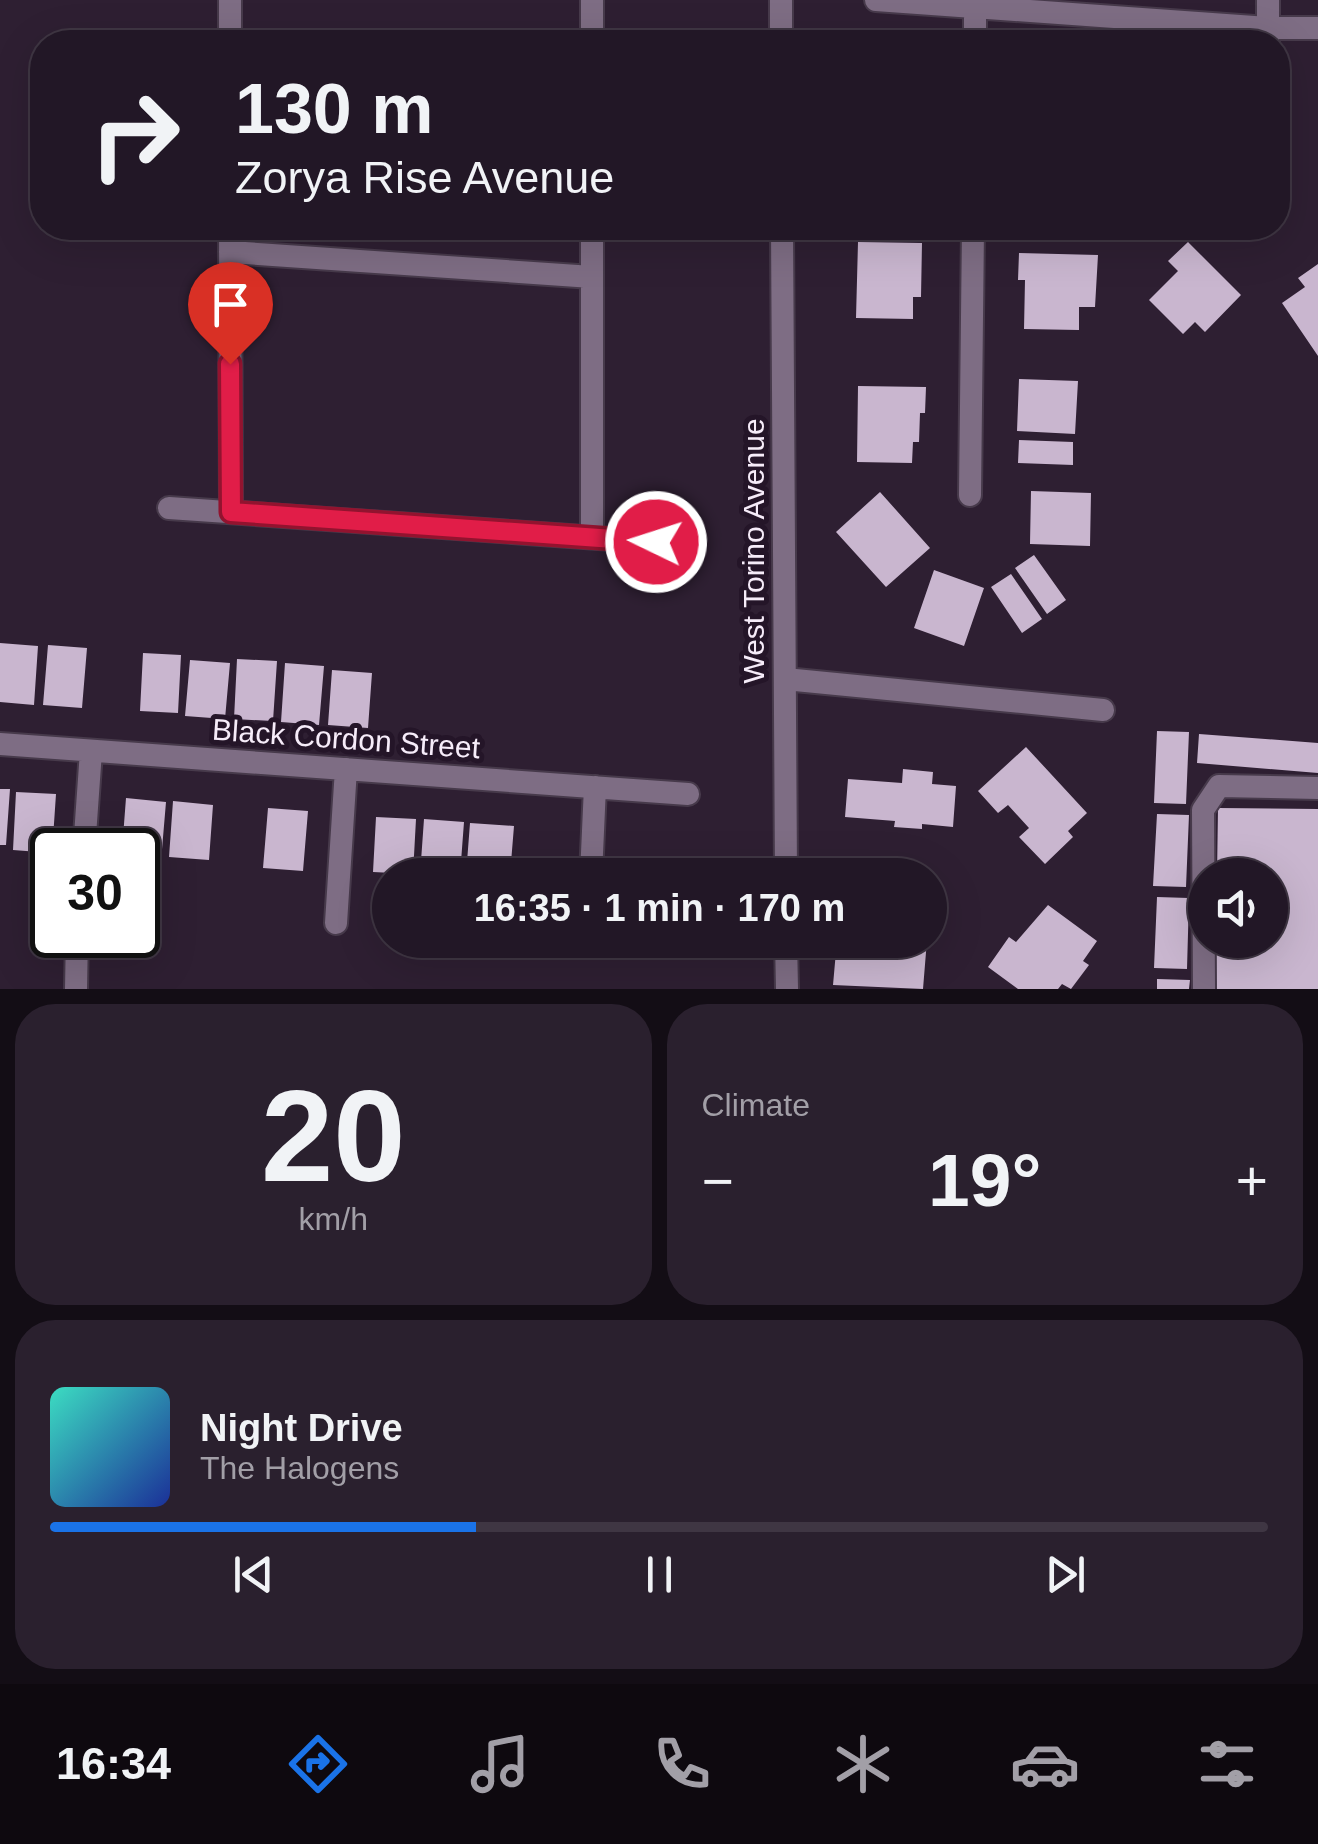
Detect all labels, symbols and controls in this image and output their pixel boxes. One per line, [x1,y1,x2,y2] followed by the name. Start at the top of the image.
[70,70,200,200] icon: right
[235,70,433,148] text: 130 m
[235,152,614,203] text: Zorya Rise Avenue
[188,262,273,365] pin
[203,277,258,332] icon: arrive
[737,418,770,684] street label: West Torino Avenue
[604,490,708,594] position arrow
[211,713,482,764] street label: Black Cordon Street
[30,828,160,958] speed limit sign: 30
[1188,858,1288,958] map controls
[1188,858,1288,958] button: sound
[474,887,845,929] text: 16:35 · 1 min · 170 m
[261,1063,406,1209] text: 20
[702,1087,810,1123] text: Climate
[928,1138,1041,1222] text: 19°
[702,1150,734,1212] text: −
[1236,1150,1268,1212] text: +
[299,1201,368,1237] text: km/h
[200,1407,403,1449] text: Night Drive
[200,1450,399,1486] text: The Halogens
[226,1547,281,1602] icon: previous
[632,1547,687,1602] icon: pause
[1038,1547,1093,1602] icon: next
[283,1729,353,1799] icon: directions
[465,1729,535,1799] icon: music
[647,1729,717,1799] icon: phone
[828,1729,898,1799] icon: climate
[1010,1729,1080,1799] icon: car
[1192,1729,1262,1799] icon: filters
[56,1738,171,1789] text: 16:34

